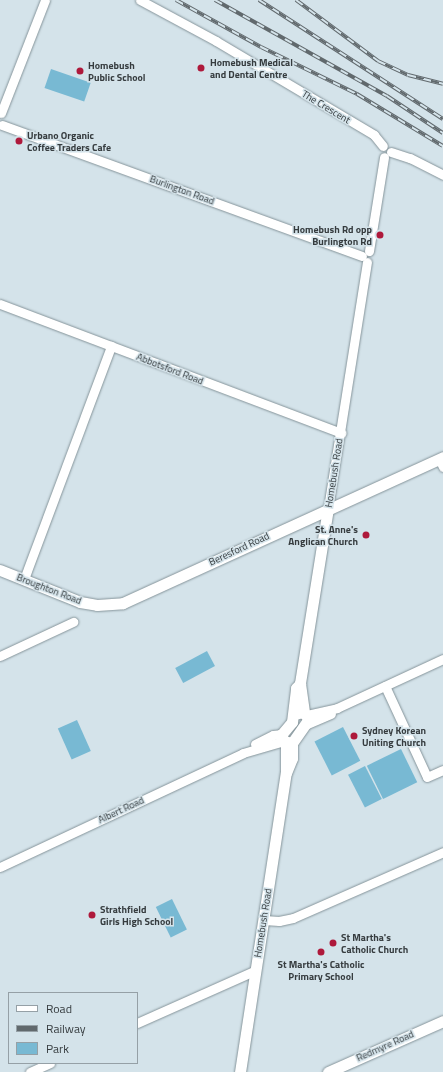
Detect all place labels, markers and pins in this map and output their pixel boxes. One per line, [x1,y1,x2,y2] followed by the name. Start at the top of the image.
[210,56,293,80] place label: Homebush Medical and Dental Centre
[88,59,146,82] place label: Homebush Public School
[195,62,207,74] marker: Homebush Medical and Dental Centre
[75,66,85,76] marker: Homebush Public School
[27,129,111,152] place label: Urbano Organic Coffee Traders Cafe
[14,136,24,146] marker: Urbano Organic Coffee Traders Cafe
[293,223,372,246] place label: Homebush Rd opp Burlington Rd
[375,230,385,240] marker: Homebush Rd opp Burlington Rd
[288,523,358,546] place label: St. Anne's Anglican Church
[361,530,371,540] marker: St. Anne's Anglican Church
[362,724,426,748] place label: Sydney Korean Uniting Church
[349,731,359,741] marker: Sydney Korean Uniting Church
[100,903,173,926] place label: Strathfield Girls High School
[87,910,97,920] marker: Strathfield Girls High School
[341,931,408,954] place label: St Martha's Catholic Church
[328,938,338,948] marker: St Martha's Catholic Church
[316,947,326,957] marker: St Martha's Catholic Primary School
[278,958,364,982] place label: St Martha's Catholic Primary School

